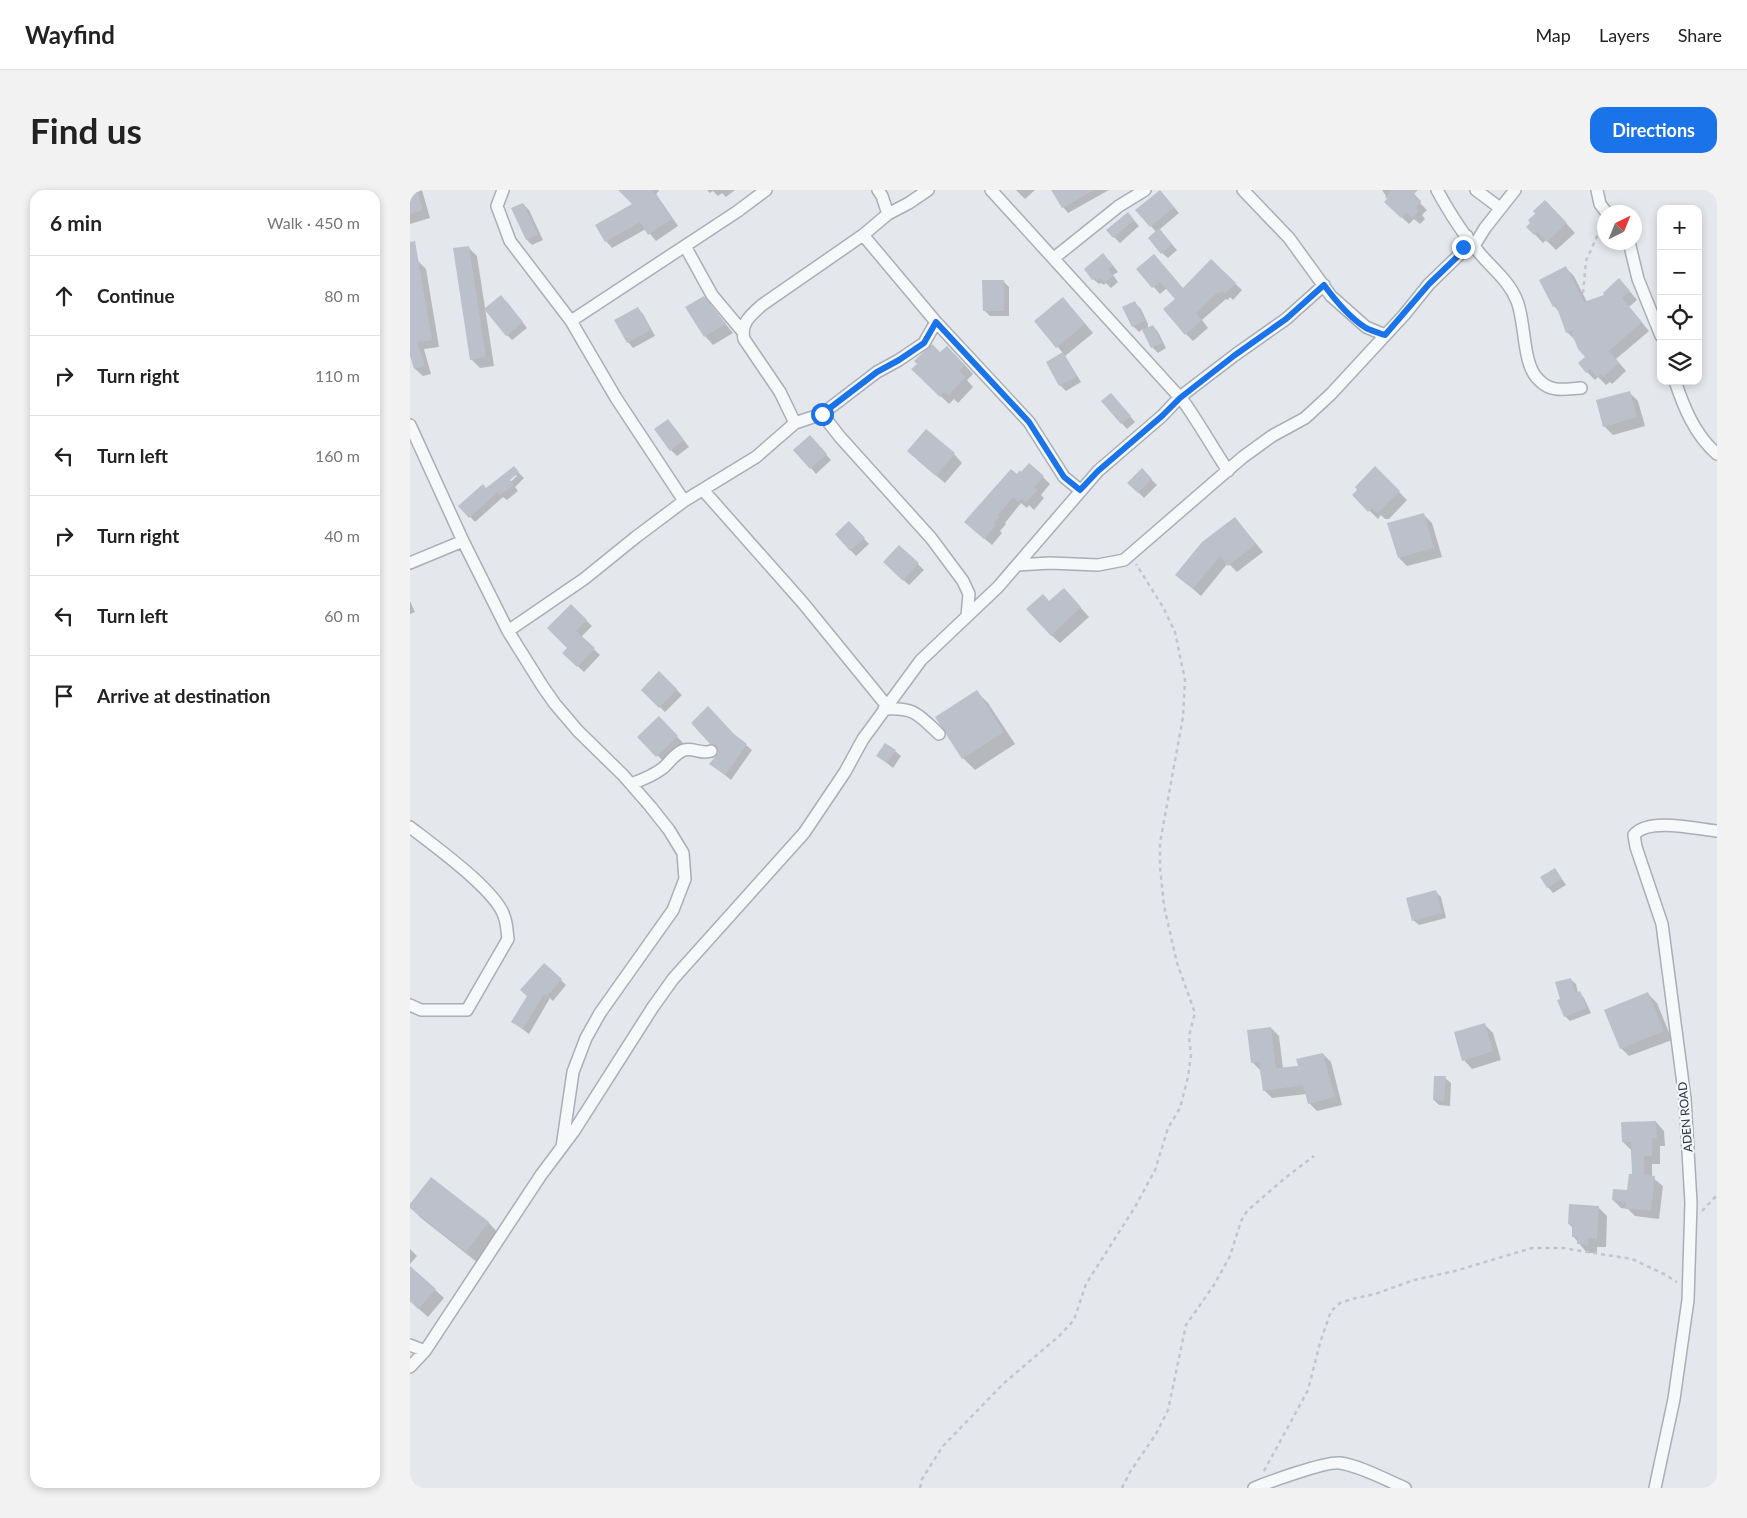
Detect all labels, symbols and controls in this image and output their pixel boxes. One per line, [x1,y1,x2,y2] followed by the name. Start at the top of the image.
[25,20,115,49] text: Wayfind
[1535,24,1571,46] text: Map
[1599,24,1650,46] text: Layers
[1678,24,1722,46] text: Share
[1590,107,1717,153] button: Directions
[30,109,142,151] text: Find us
[1597,205,1642,250] north arrow
[1657,205,1702,385] map controls
[1657,205,1702,250] button: +
[50,210,102,235] text: 6 min
[267,213,360,232] text: Walk · 450 m
[1452,236,1475,259] route end
[1657,250,1702,295] button: −
[50,282,78,310] icon: ahead
[97,284,175,307] text: Continue
[324,286,360,305] text: 80 m
[1657,295,1702,340] button: locate
[1657,340,1702,385] button: layers
[50,362,78,390] icon: right
[97,364,179,387] text: Turn right
[315,366,360,385] text: 110 m
[811,403,834,426] route start
[50,442,78,470] icon: left
[97,444,168,467] text: Turn left
[315,446,360,465] text: 160 m
[50,522,78,550] icon: right
[97,524,179,547] text: Turn right
[324,526,360,545] text: 40 m
[50,602,78,630] icon: left
[97,604,168,627] text: Turn left
[324,606,360,625] text: 60 m
[50,682,78,710] icon: arrive
[97,684,270,707] text: Arrive at destination
[1674,1081,1696,1153] street label: ADEN ROAD

